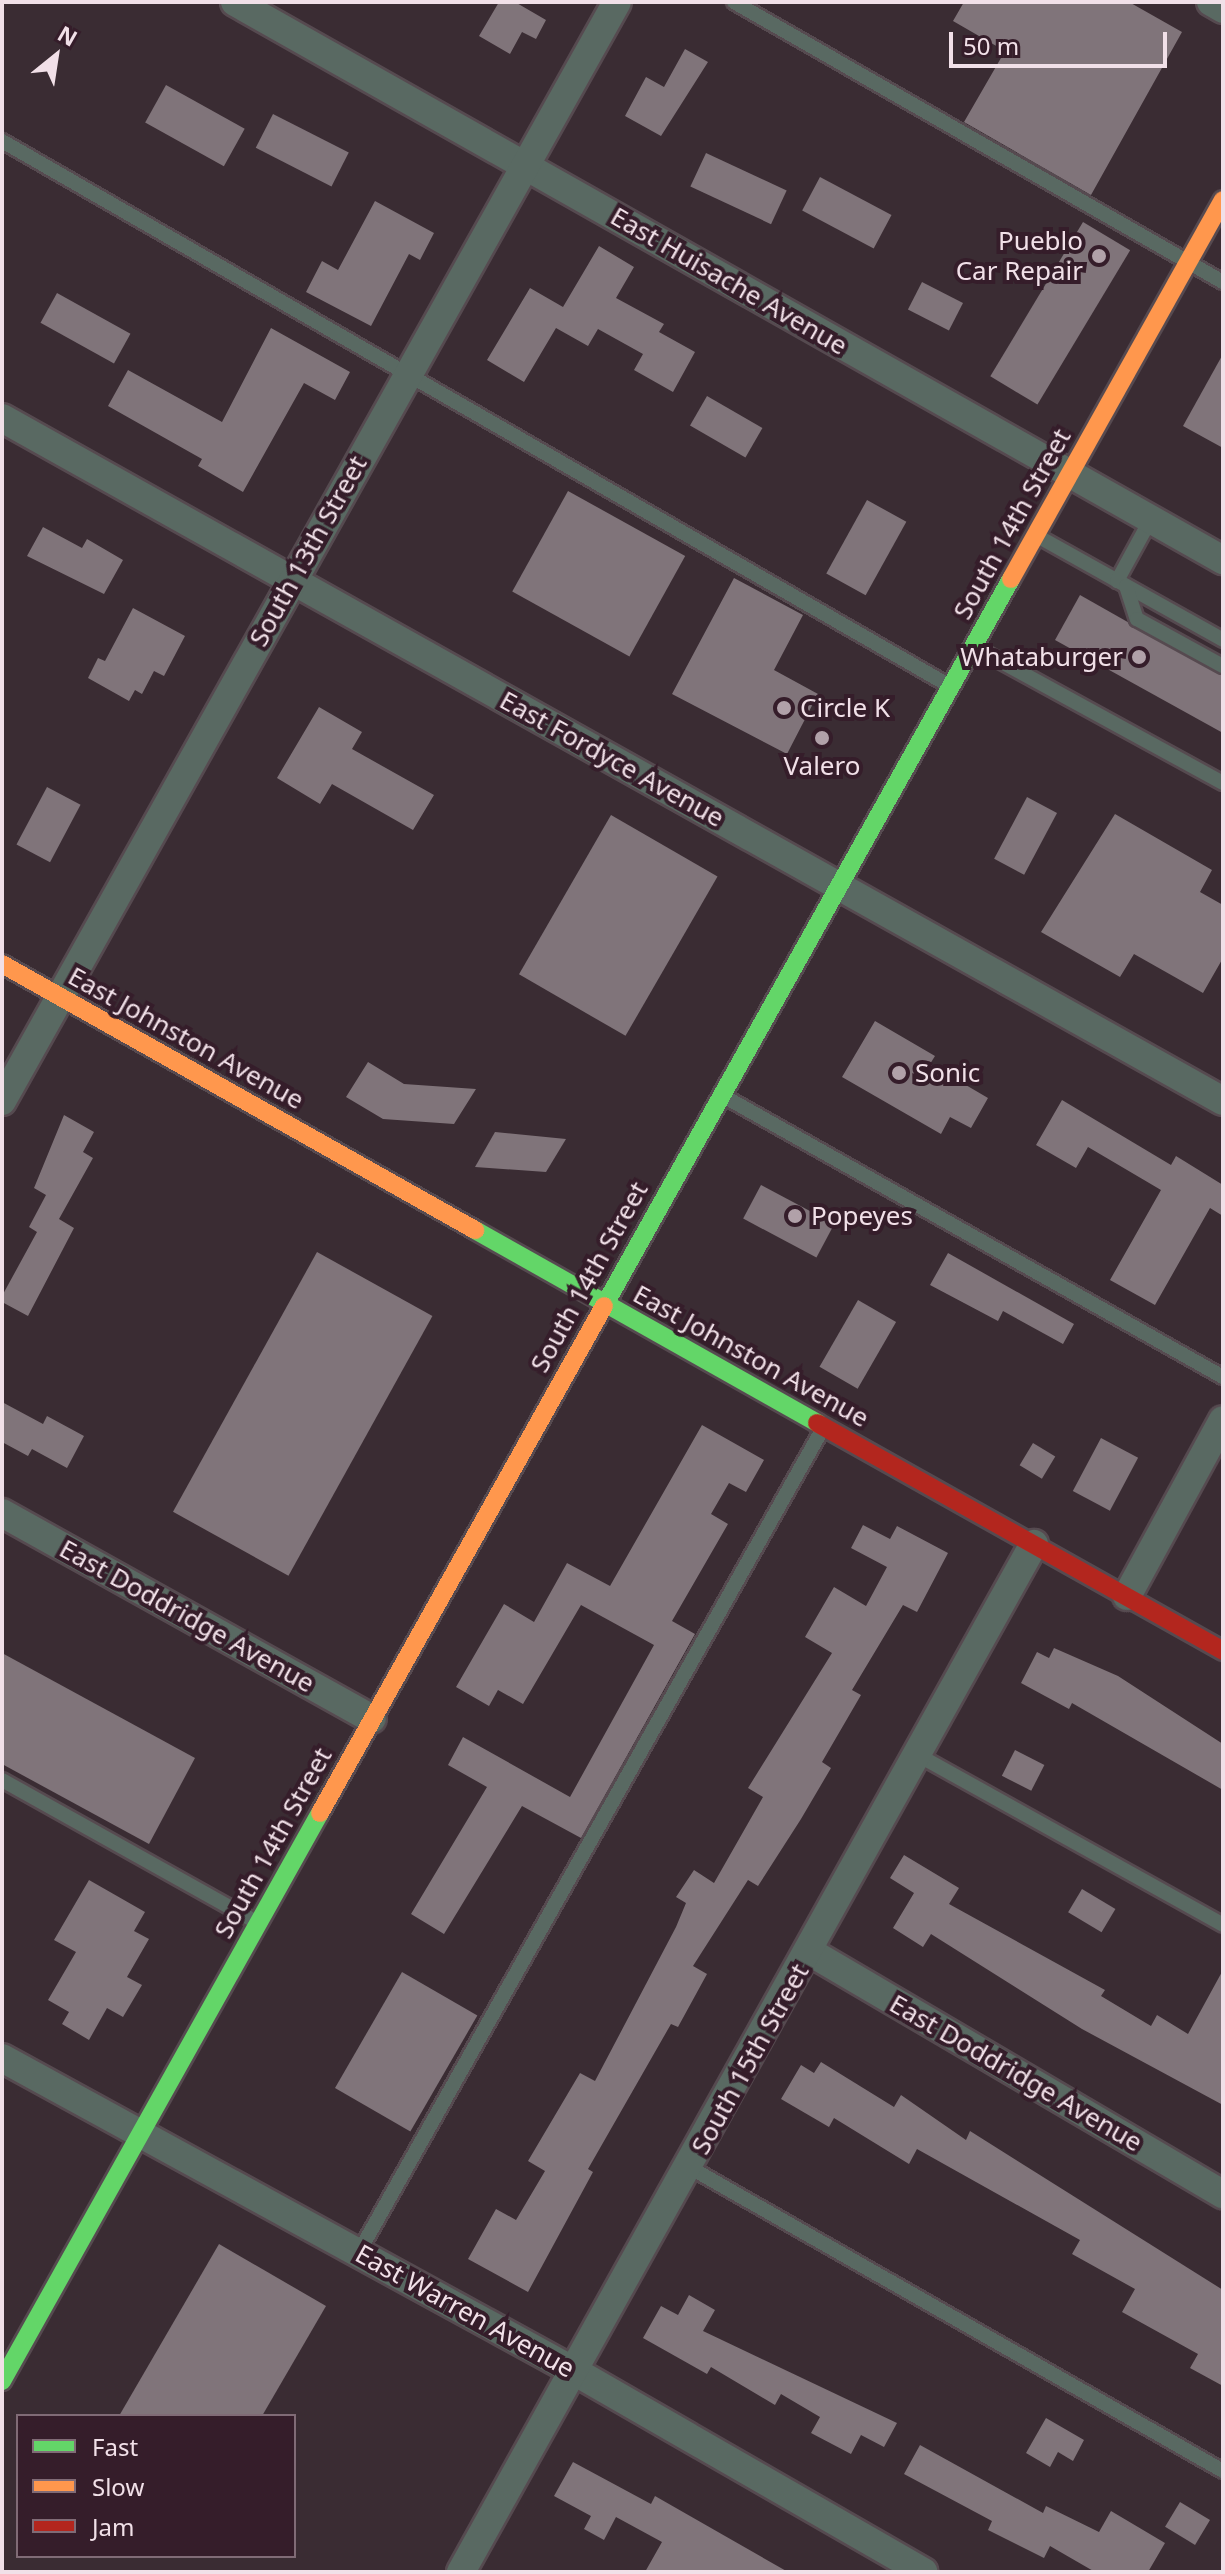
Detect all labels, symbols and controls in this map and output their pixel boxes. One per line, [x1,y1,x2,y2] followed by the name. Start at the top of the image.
[16,16,96,96] north arrow
[953,16,1171,66] scale bar
[53,18,83,53] text: N
[963,29,1019,62] text: 50 m
[605,200,853,362] street label: East Huisache Avenue
[956,225,1083,286] place label: Pueblo Car Repair
[1090,247,1108,265] marker: Pueblo Car Repair
[947,423,1077,625] street label: South 14th Street
[243,450,373,652] street label: South 13th Street
[960,641,1123,673] place label: Whataburger
[1130,648,1148,666] marker: Whataburger
[494,684,730,834] street label: East Fordyce Avenue
[800,692,890,724] place label: Circle K
[775,699,793,717] marker: Circle K
[813,729,831,747] marker: Valero
[784,750,860,782] place label: Valero
[63,960,309,1116] street label: East Johnston Avenue
[915,1057,980,1089] place label: Sonic
[890,1064,908,1082] marker: Sonic
[524,1176,654,1378] street label: South 14th Street
[811,1200,913,1232] place label: Popeyes
[786,1207,804,1225] marker: Popeyes
[628,1278,874,1434] street label: East Johnston Avenue
[54,1533,320,1699] street label: East Doddridge Avenue
[208,1742,338,1944] street label: South 14th Street
[685,1958,815,2160] street label: South 15th Street
[884,1988,1148,2158] street label: East Doddridge Avenue
[350,2238,580,2384] street label: East Warren Avenue
[16,2414,296,2558] legend
[92,2430,138,2463] text: Fast
[92,2470,144,2503] text: Slow
[92,2510,134,2543] text: Jam

